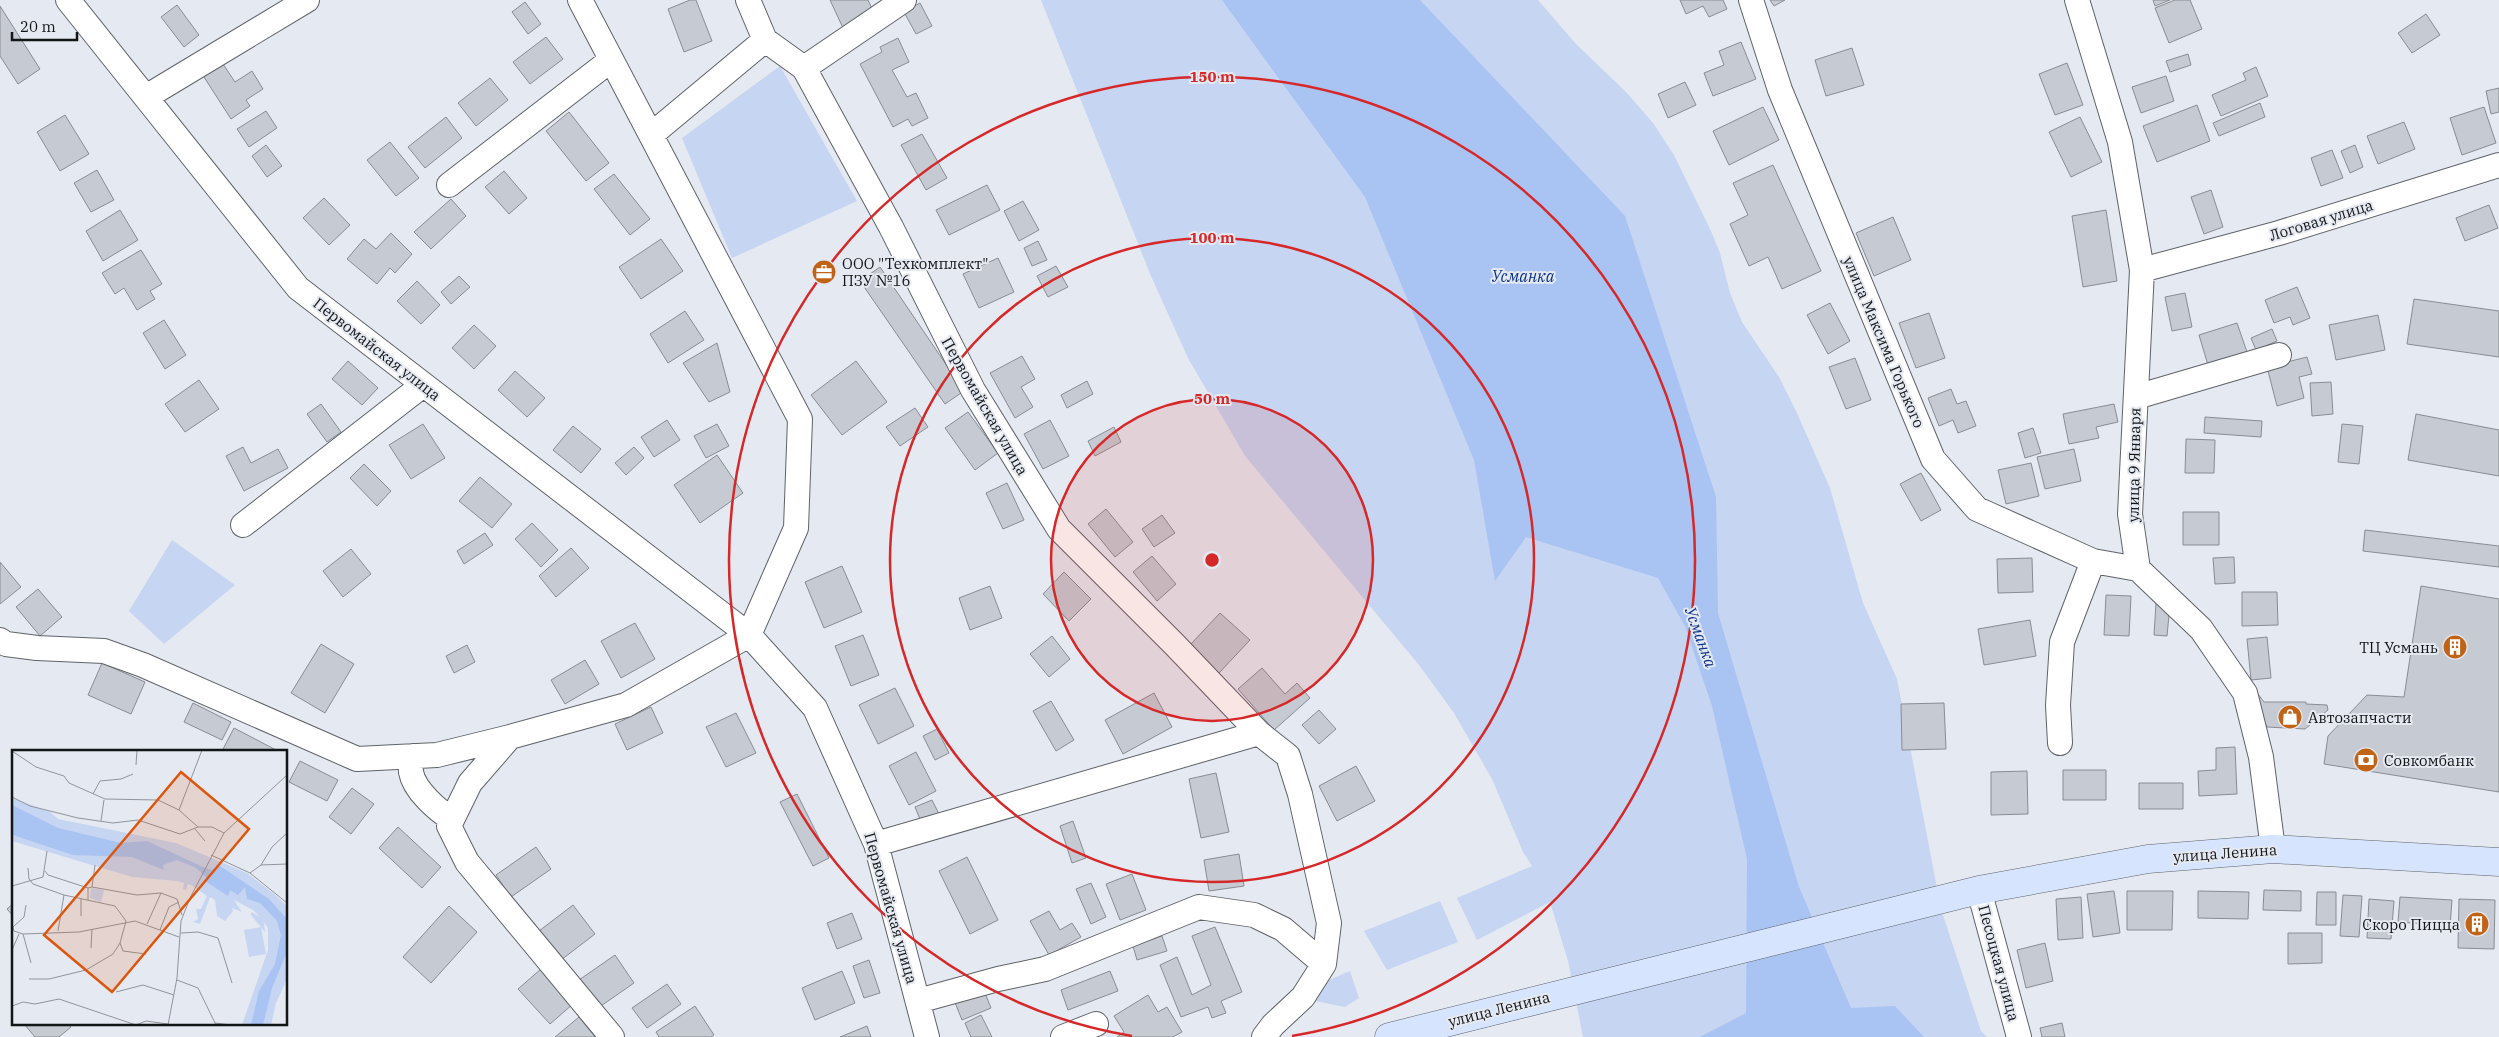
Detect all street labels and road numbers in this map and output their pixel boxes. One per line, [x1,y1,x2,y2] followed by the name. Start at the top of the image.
[2267,195,2375,245] street label: Логовая улица
[1839,253,1929,431] street label: улица Максима Горького
[309,293,445,405] street label: Первомайская улица
[938,333,1032,479] street label: Первомайская улица
[2123,407,2145,523] street label: улица 9 Января
[860,830,922,986] street label: Первомайская улица
[2172,840,2278,866] street label: улица Ленина
[1974,903,2024,1023] street label: Песоцкая улица
[1446,987,1552,1031] street label: улица Ленина

